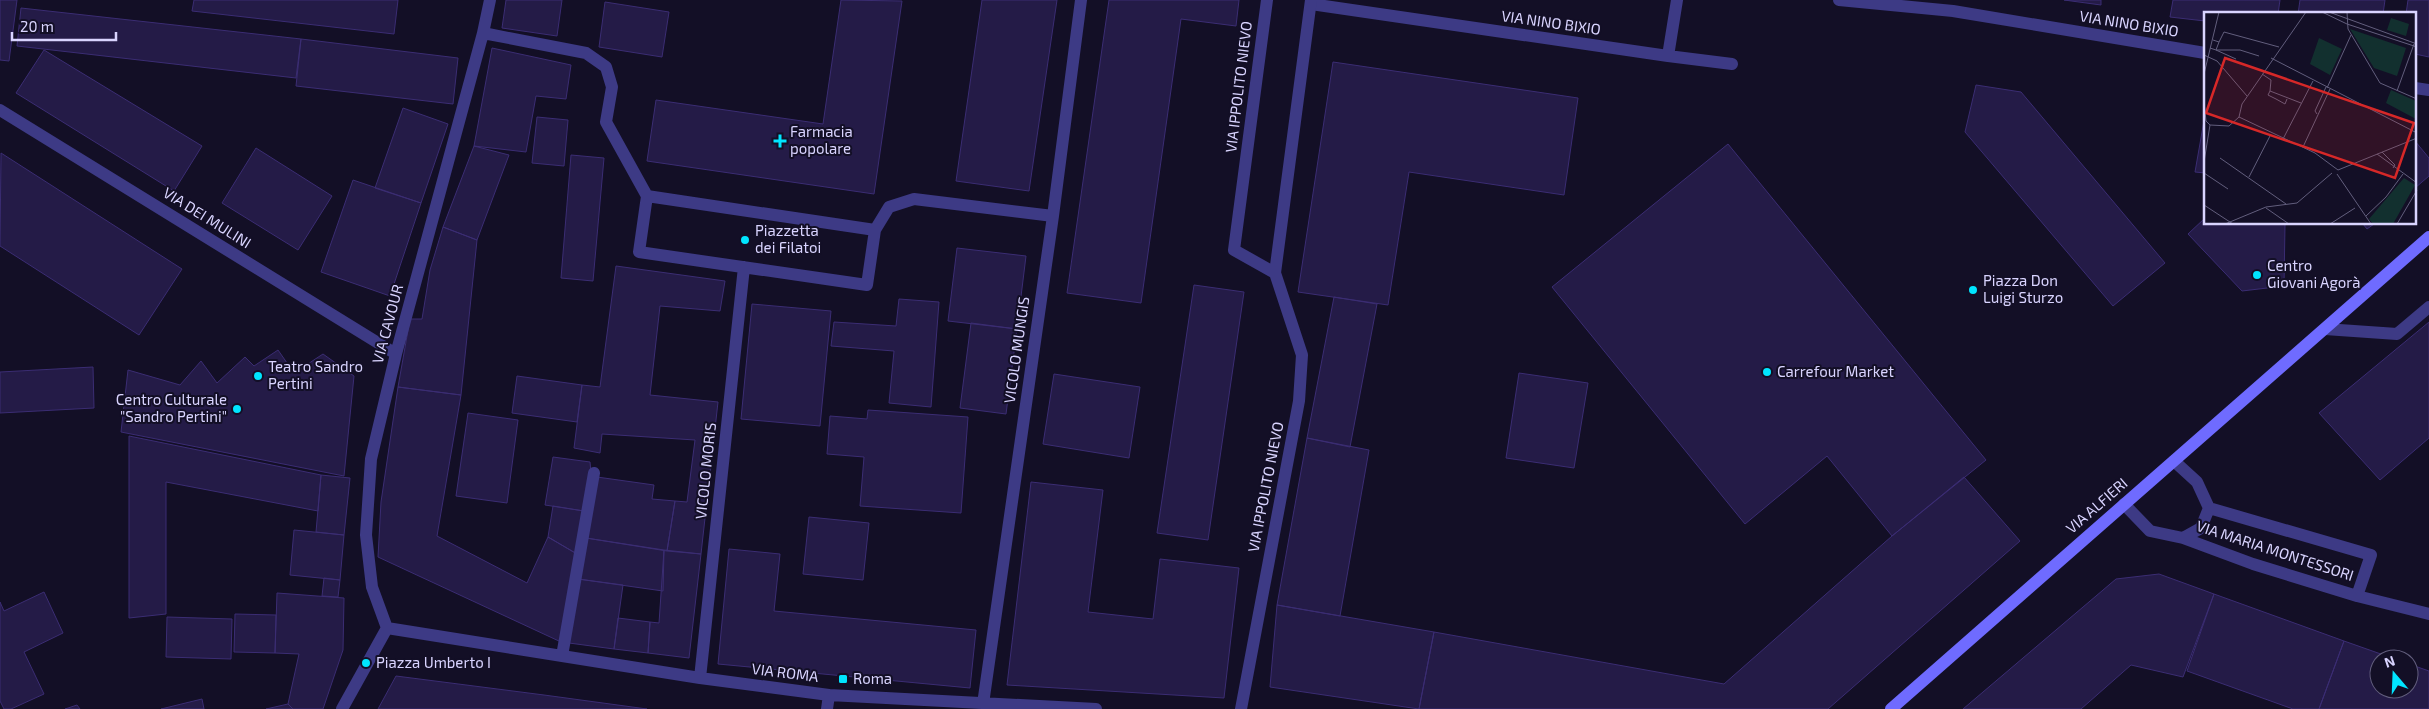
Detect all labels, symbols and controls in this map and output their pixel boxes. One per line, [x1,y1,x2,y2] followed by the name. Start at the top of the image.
[1500,6,1602,38] street label: VIA NINO BIXIO
[2078,6,2180,40] street label: VIA NINO BIXIO
[12,10,116,42] scale bar
[2204,12,2416,225] inset map
[20,17,54,35] text: 20 m
[1221,20,1255,154] street label: VIA IPPOLITO NIEVO
[790,122,853,157] place label: Farmacia popolare
[774,135,786,147] marker: Farmacia popolare
[160,183,255,251] street label: VIA DEI MULINI
[755,221,821,256] place label: Piazzetta dei Filatoi
[739,234,751,246] marker: Piazzetta dei Filatoi
[2267,256,2361,291] place label: Centro Giovani Agorà
[2251,269,2263,281] marker: Centro Giovani Agorà
[1983,271,2063,306] place label: Piazza Don Luigi Sturzo
[368,282,406,365] street label: VIA CAVOUR
[1967,284,1979,296] marker: Piazza Don Luigi Sturzo
[1000,295,1032,404] street label: VICOLO MUNGIS
[268,357,363,392] place label: Teatro Sandro Pertini
[1777,362,1894,380] place label: Carrefour Market
[1761,366,1773,378] marker: Carrefour Market
[252,370,264,382] marker: Teatro Sandro Pertini
[116,390,227,425] place label: Centro Culturale "Sandro Pertini"
[231,403,243,415] marker: Centro Culturale "Sandro Pertini"
[1244,420,1286,554] street label: VIA IPPOLITO NIEVO
[691,422,719,520] street label: VICOLO MORIS
[2062,474,2131,537] street label: VIA ALFIERI
[2194,516,2356,584] street label: VIA MARIA MONTESSORI
[2369,649,2419,699] north arrow
[2382,652,2397,671] text: N
[376,653,491,671] place label: Piazza Umberto I
[360,657,372,669] marker: Piazza Umberto I
[751,659,820,685] street label: VIA ROMA
[853,669,892,687] place label: Roma
[837,673,849,685] marker: Roma

